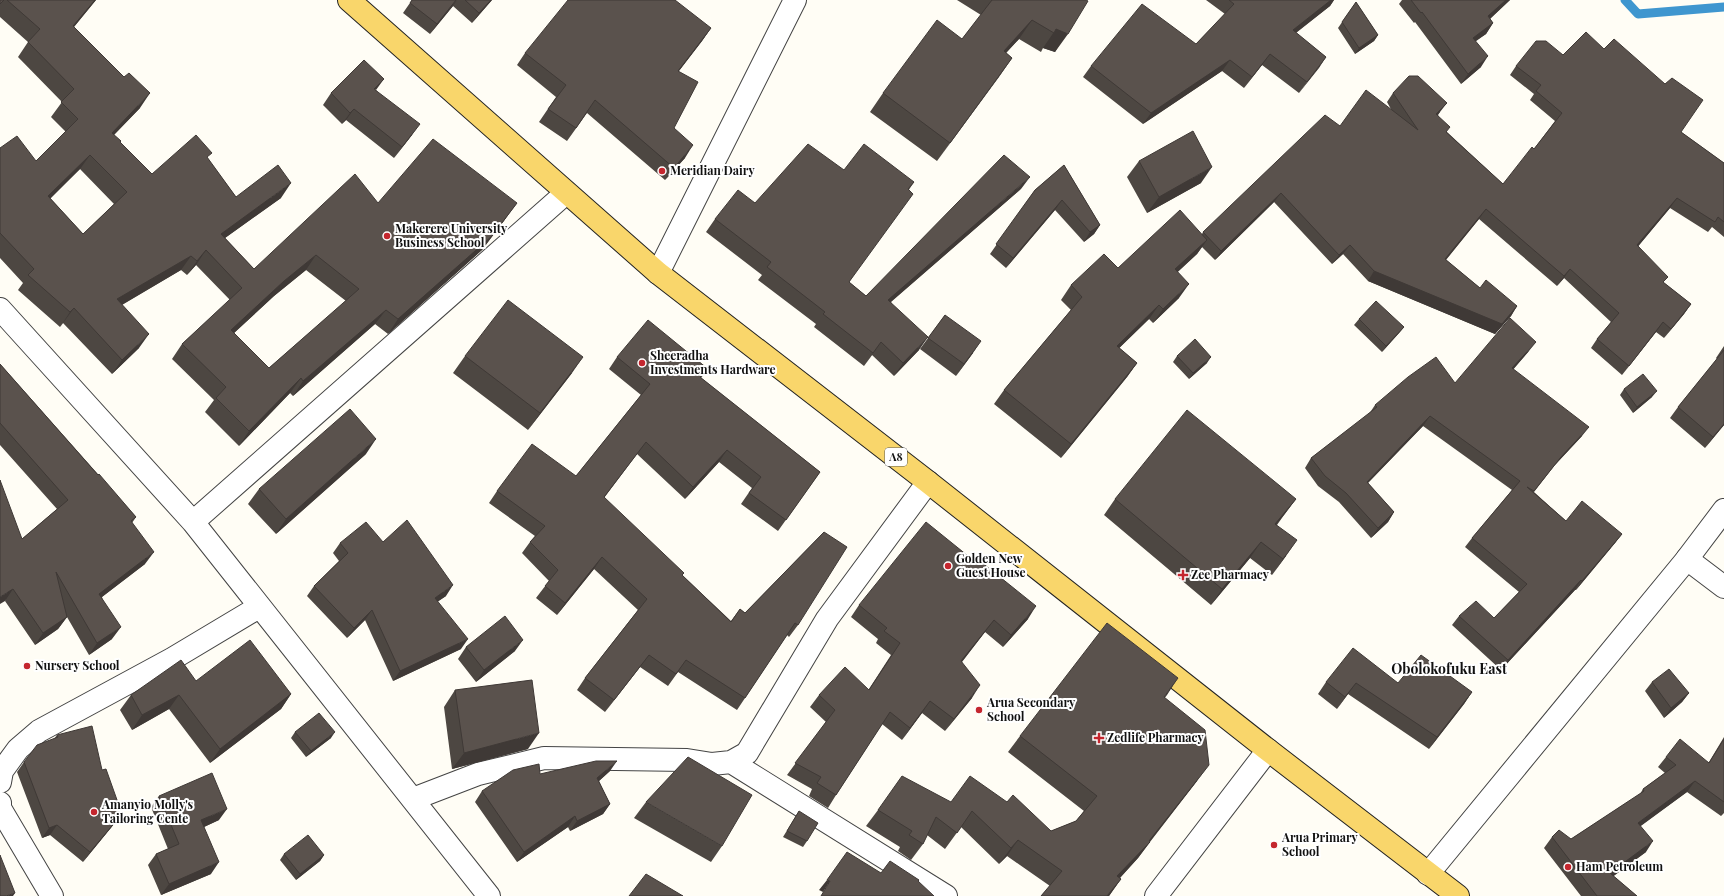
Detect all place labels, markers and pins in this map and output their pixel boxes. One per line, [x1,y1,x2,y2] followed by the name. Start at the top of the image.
[670,162,755,178] place label: Meridian Dairy
[657,166,667,176] marker: Meridian Dairy
[395,220,508,250] place label: Makerere University Business School
[382,231,392,241] marker: Makerere University Business School
[650,347,776,377] place label: Sheeradha Investments Hardware
[637,358,647,368] marker: Sheeradha Investments Hardware
[956,550,1026,580] place label: Golden New Guest House
[943,561,953,571] marker: Golden New Guest House
[1191,566,1270,582] place label: Zee Pharmacy
[1178,570,1188,580] marker: Zee Pharmacy
[35,657,120,673] place label: Nursery School
[22,661,32,671] marker: Nursery School
[986,694,1076,724] place label: Arua Secondary School
[974,705,984,715] marker: Arua Secondary School
[1107,729,1204,745] place label: Zedlife Pharmacy
[1094,733,1104,743] marker: Zedlife Pharmacy
[101,796,194,826] place label: Amanyio Molly's Tailoring Cente
[89,807,99,817] marker: Amanyio Molly's Tailoring Cente
[1281,829,1359,859] place label: Arua Primary School
[1269,840,1279,850] marker: Arua Primary School
[1576,858,1663,874] place label: Ham Petroleum
[1563,862,1573,872] marker: Ham Petroleum

